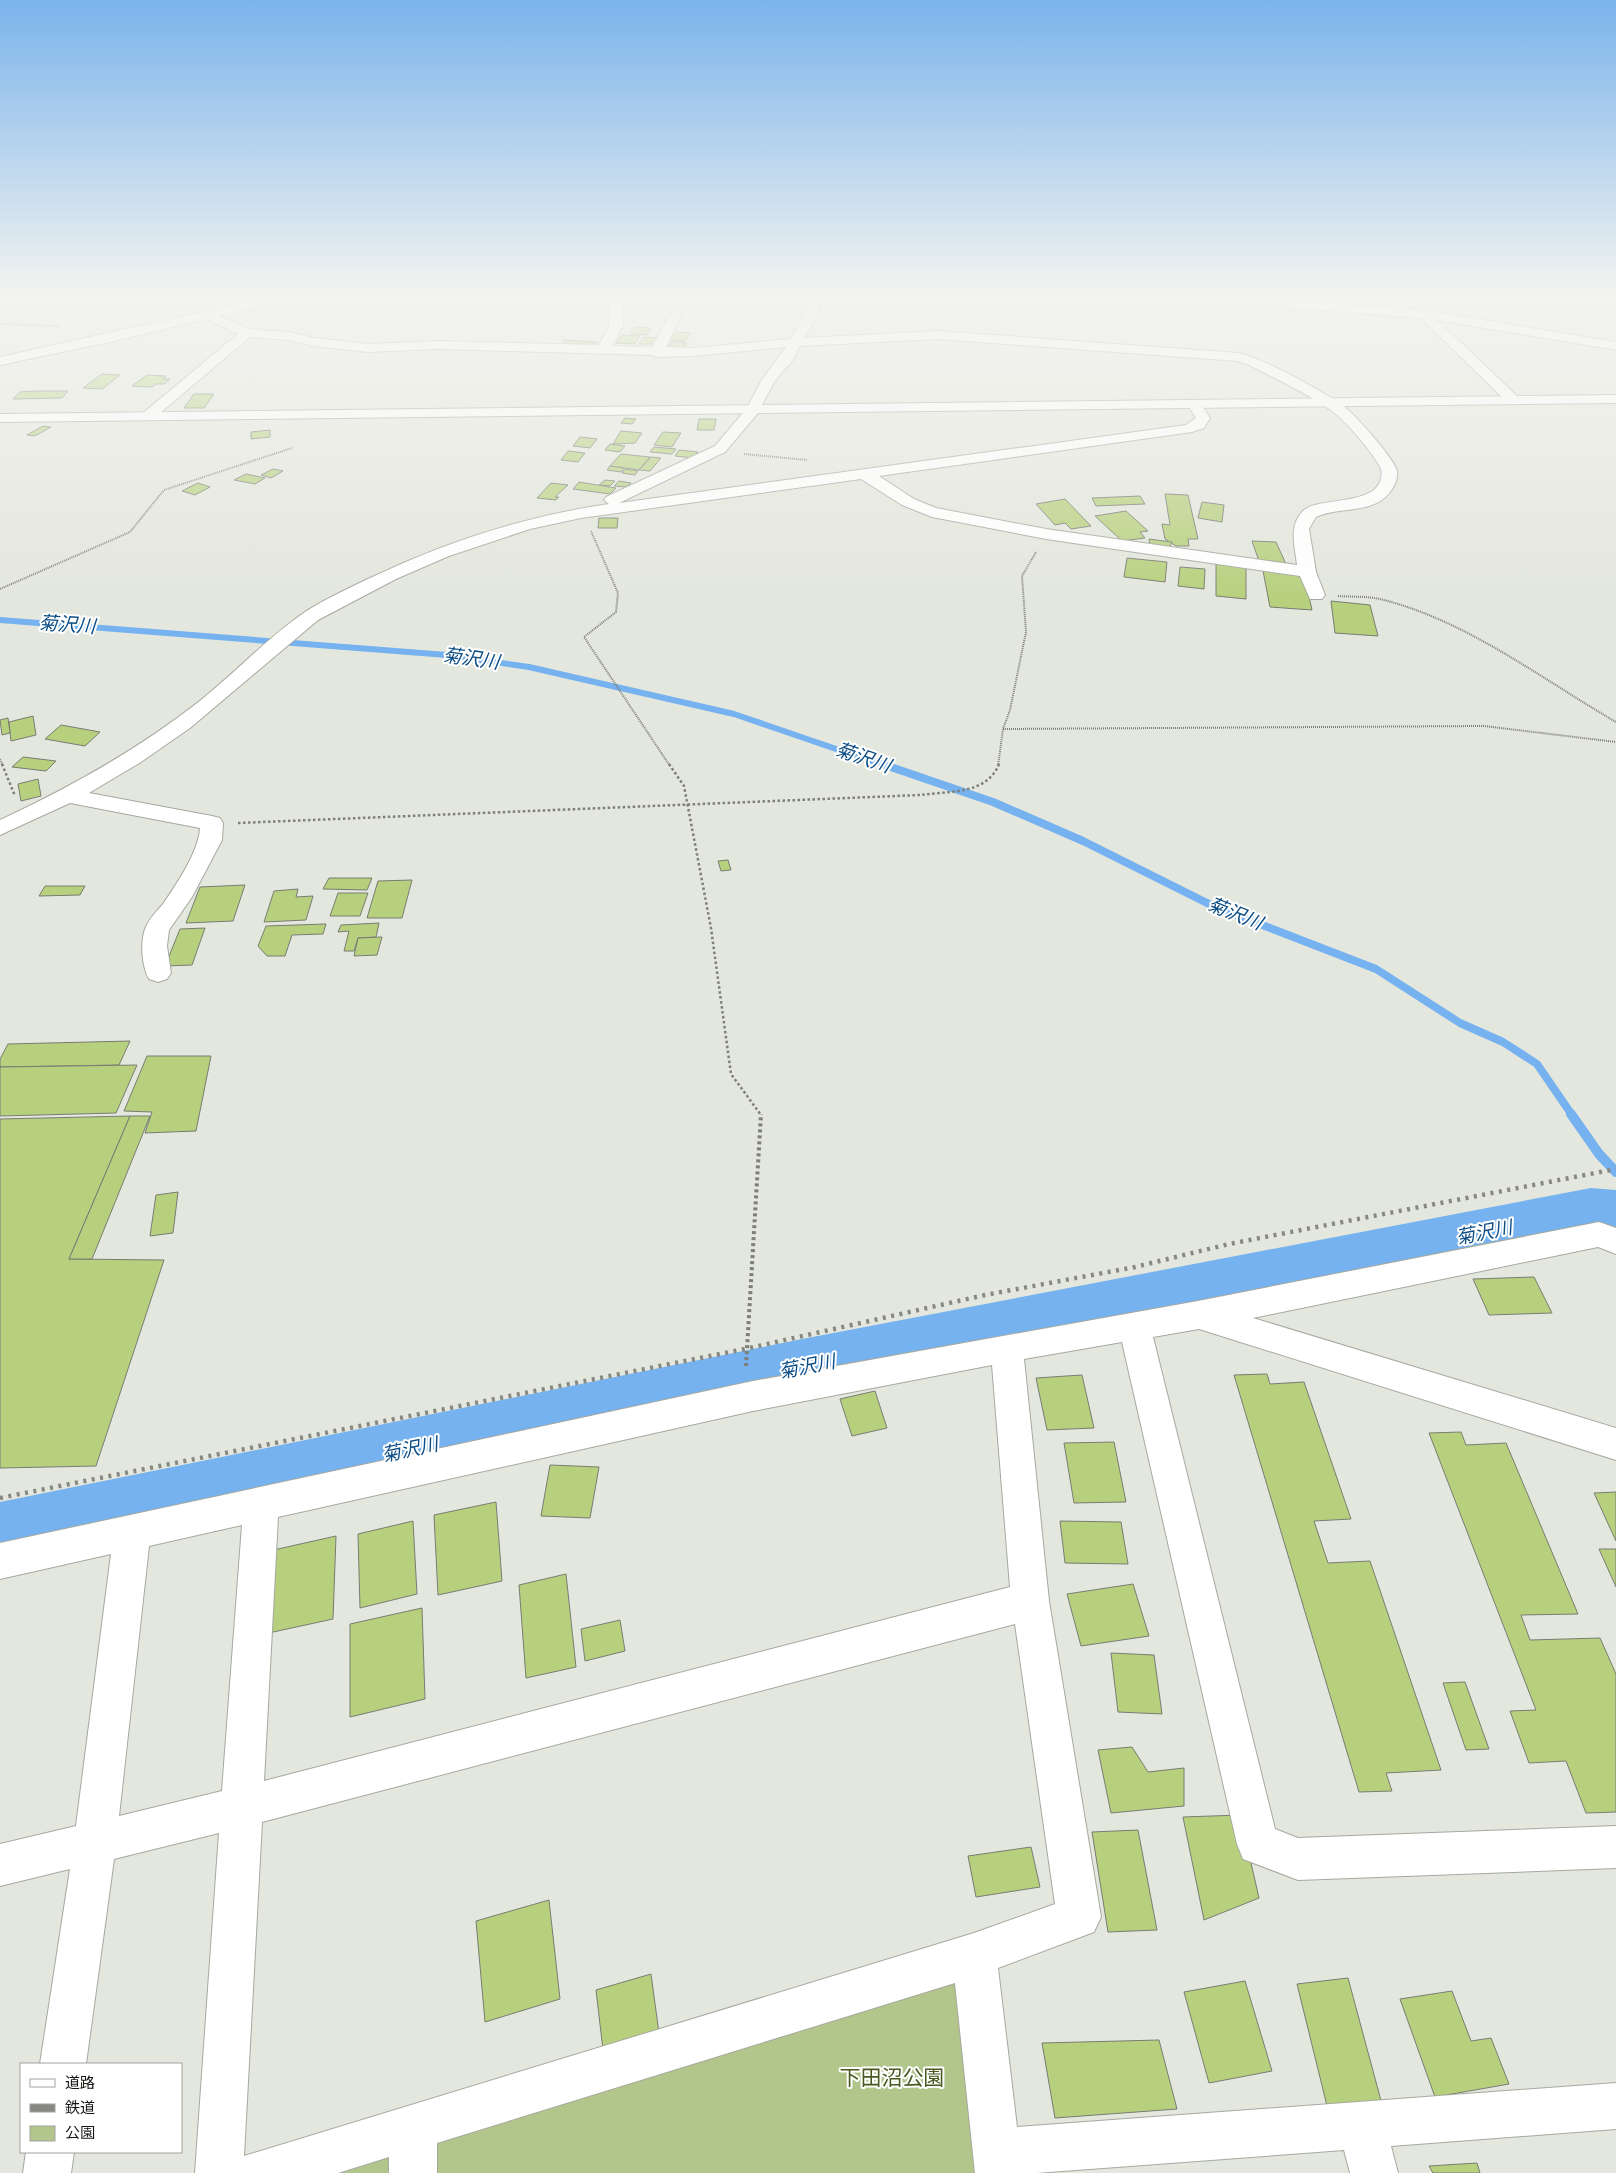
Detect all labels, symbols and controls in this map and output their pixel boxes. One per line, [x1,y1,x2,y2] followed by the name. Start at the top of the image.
[38,612,98,638] water label: 菊沢川
[441,644,503,674] water label: 菊沢川
[832,738,895,778] water label: 菊沢川
[1204,893,1267,936] water label: 菊沢川
[1454,1216,1516,1249] water label: 菊沢川
[777,1350,839,1383] water label: 菊沢川
[380,1433,442,1467] water label: 菊沢川
[20,2063,182,2153] legend
[840,2066,945,2090] park label: 下田沼公園
[65,2074,95,2092] text: 道路
[65,2099,95,2117] text: 鉄道
[65,2124,95,2142] text: 公園

